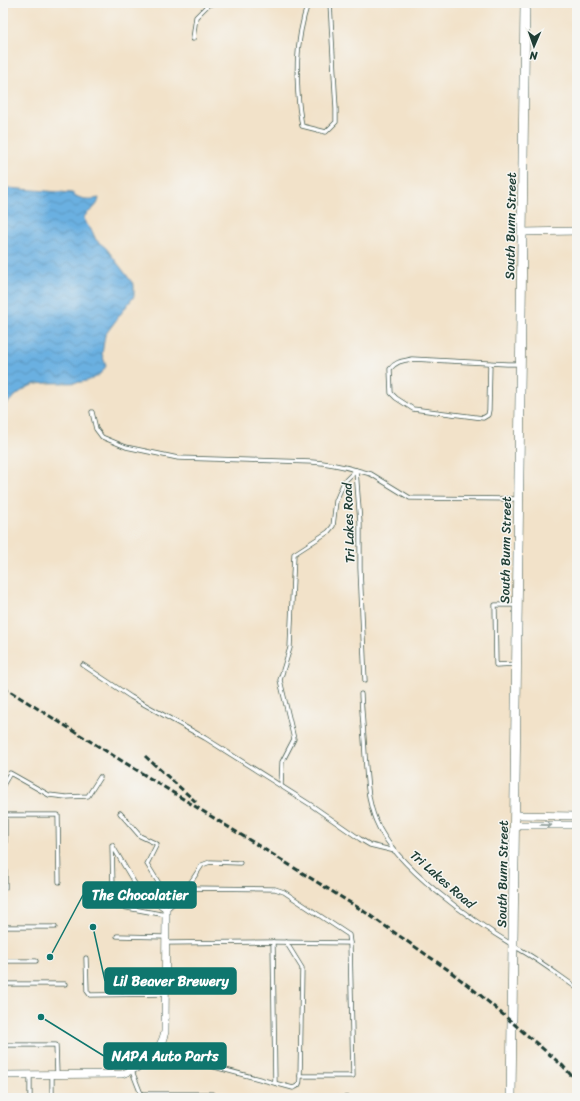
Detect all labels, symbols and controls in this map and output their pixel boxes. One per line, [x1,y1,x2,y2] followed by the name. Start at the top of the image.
[514,26,554,66] north arrow
[529,46,539,65] text: N
[498,172,523,280] street label: South Bunn Street
[336,481,361,564] street label: Tri Lakes Road
[493,496,518,604] street label: South Bunn Street
[490,820,515,928] street label: South Bunn Street
[539,821,552,829] one-way arrow
[405,844,481,915] street label: Tri Lakes Road
[83,882,196,908] callout: The Chocolatier
[92,883,190,908] text: The Chocolatier
[105,968,236,994] callout: Lil Beaver Brewery
[113,969,229,994] text: Lil Beaver Brewery
[104,1043,226,1069] callout: NAPA Auto Parts
[111,1044,219,1069] text: NAPA Auto Parts

